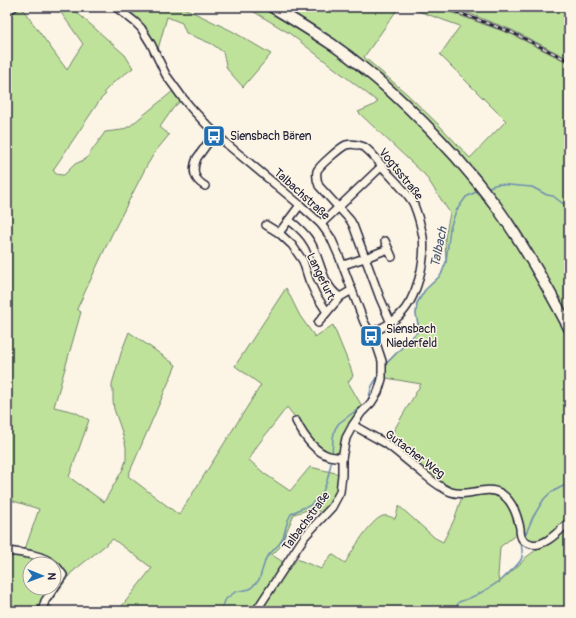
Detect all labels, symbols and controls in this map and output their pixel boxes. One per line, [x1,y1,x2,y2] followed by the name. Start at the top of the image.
[201,123,227,149] bus stop icon: Siensbach Bären
[230,129,312,144] place label: Siensbach Bären
[375,145,426,203] street label: Vogtsstraße
[271,165,333,223] street label: Talbachstraße
[427,225,451,269] water label: Talbach
[303,250,338,302] street label: Langefurt
[386,322,437,351] place label: Siensbach Niederfeld
[358,323,384,349] bus stop icon: Siensbach Niederfeld
[382,427,448,482] street label: Gutacher Weg
[279,489,334,554] street label: Talbachstraße
[22,556,62,596] north arrow
[45,572,58,581] text: N

